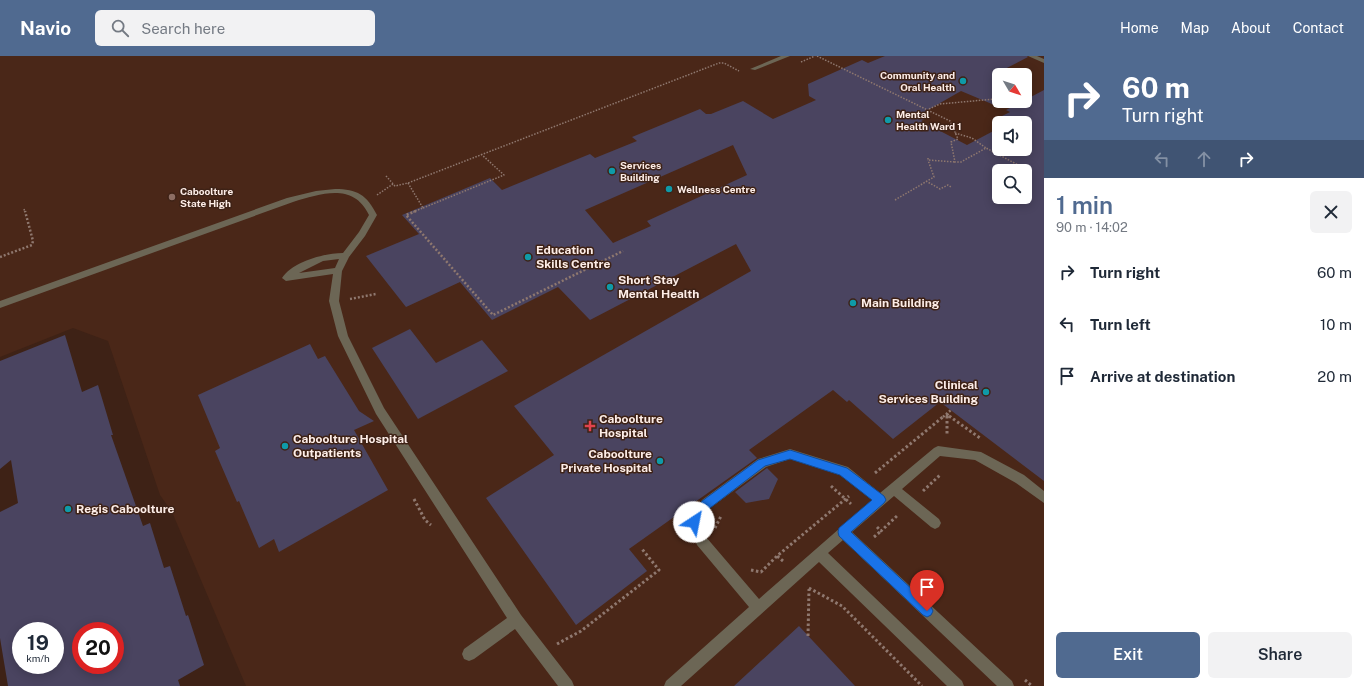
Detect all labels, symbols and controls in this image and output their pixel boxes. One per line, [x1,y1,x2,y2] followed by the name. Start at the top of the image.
[95,10,375,46] search box
[20,17,71,39] text: Navio
[109,17,131,39] icon: search
[141,20,225,37] text: Search here
[1120,20,1159,36] text: Home
[1181,20,1209,36] text: Map
[1231,20,1271,36] text: About
[1293,20,1344,36] text: Contact
[992,68,1032,108] north arrow
[992,68,1032,204] map controls
[880,69,955,93] place label: Community and Oral Health
[1122,71,1190,104] text: 60 m
[1056,72,1108,124] icon: right
[958,76,968,86] marker: Community and Oral Health
[1122,105,1204,126] text: Turn right
[896,108,962,132] place label: Mental Health Ward 1
[883,115,893,125] marker: Mental Health Ward 1
[992,116,1032,156] button: sound
[1151,148,1173,170] icon: left
[1193,148,1215,170] icon: ahead
[1235,148,1257,170] icon: right
[620,159,661,183] place label: Services Building
[992,164,1032,204] button: search
[607,166,617,176] marker: Services Building
[677,183,756,195] place label: Wellness Centre
[664,184,674,194] marker: Wellness Centre
[180,185,233,209] place label: Caboolture State High
[1056,191,1113,219] text: 1 min
[1310,191,1352,233] button: close
[167,192,177,202] marker: Caboolture State High
[1056,220,1128,235] text: 90 m · 14:02
[536,243,610,271] place label: Education Skills Centre
[523,252,533,262] marker: Education Skills Centre
[1056,261,1078,283] icon: right
[1090,264,1160,281] text: Turn right
[1317,264,1352,281] text: 60 m
[618,273,699,301] place label: Short Stay Mental Health
[605,282,615,292] marker: Short Stay Mental Health
[861,296,940,310] place label: Main Building
[848,298,858,308] marker: Main Building
[1056,313,1078,335] icon: left
[1090,316,1151,333] text: Turn left
[1320,316,1352,333] text: 10 m
[1056,365,1078,387] icon: arrive
[1090,368,1235,385] text: Arrive at destination
[1317,368,1352,385] text: 20 m
[878,378,978,406] place label: Clinical Services Building
[981,387,991,397] marker: Clinical Services Building
[599,412,663,440] place label: Caboolture Hospital
[584,420,596,432] marker: Caboolture Hospital
[293,432,408,460] place label: Caboolture Hospital Outpatients
[280,441,290,451] marker: Caboolture Hospital Outpatients
[561,447,652,475] place label: Caboolture Private Hospital
[655,456,665,466] marker: Caboolture Private Hospital
[673,501,715,543] position arrow
[76,502,175,516] place label: Regis Caboolture
[63,504,73,514] marker: Regis Caboolture
[910,570,944,611] pin
[916,576,938,598] icon: arrive
[72,622,124,674] speed limit sign: 20
[27,631,49,655] text: 19
[1056,632,1200,678] button: Exit
[1208,632,1352,678] button: Share
[26,652,50,664] text: km/h

